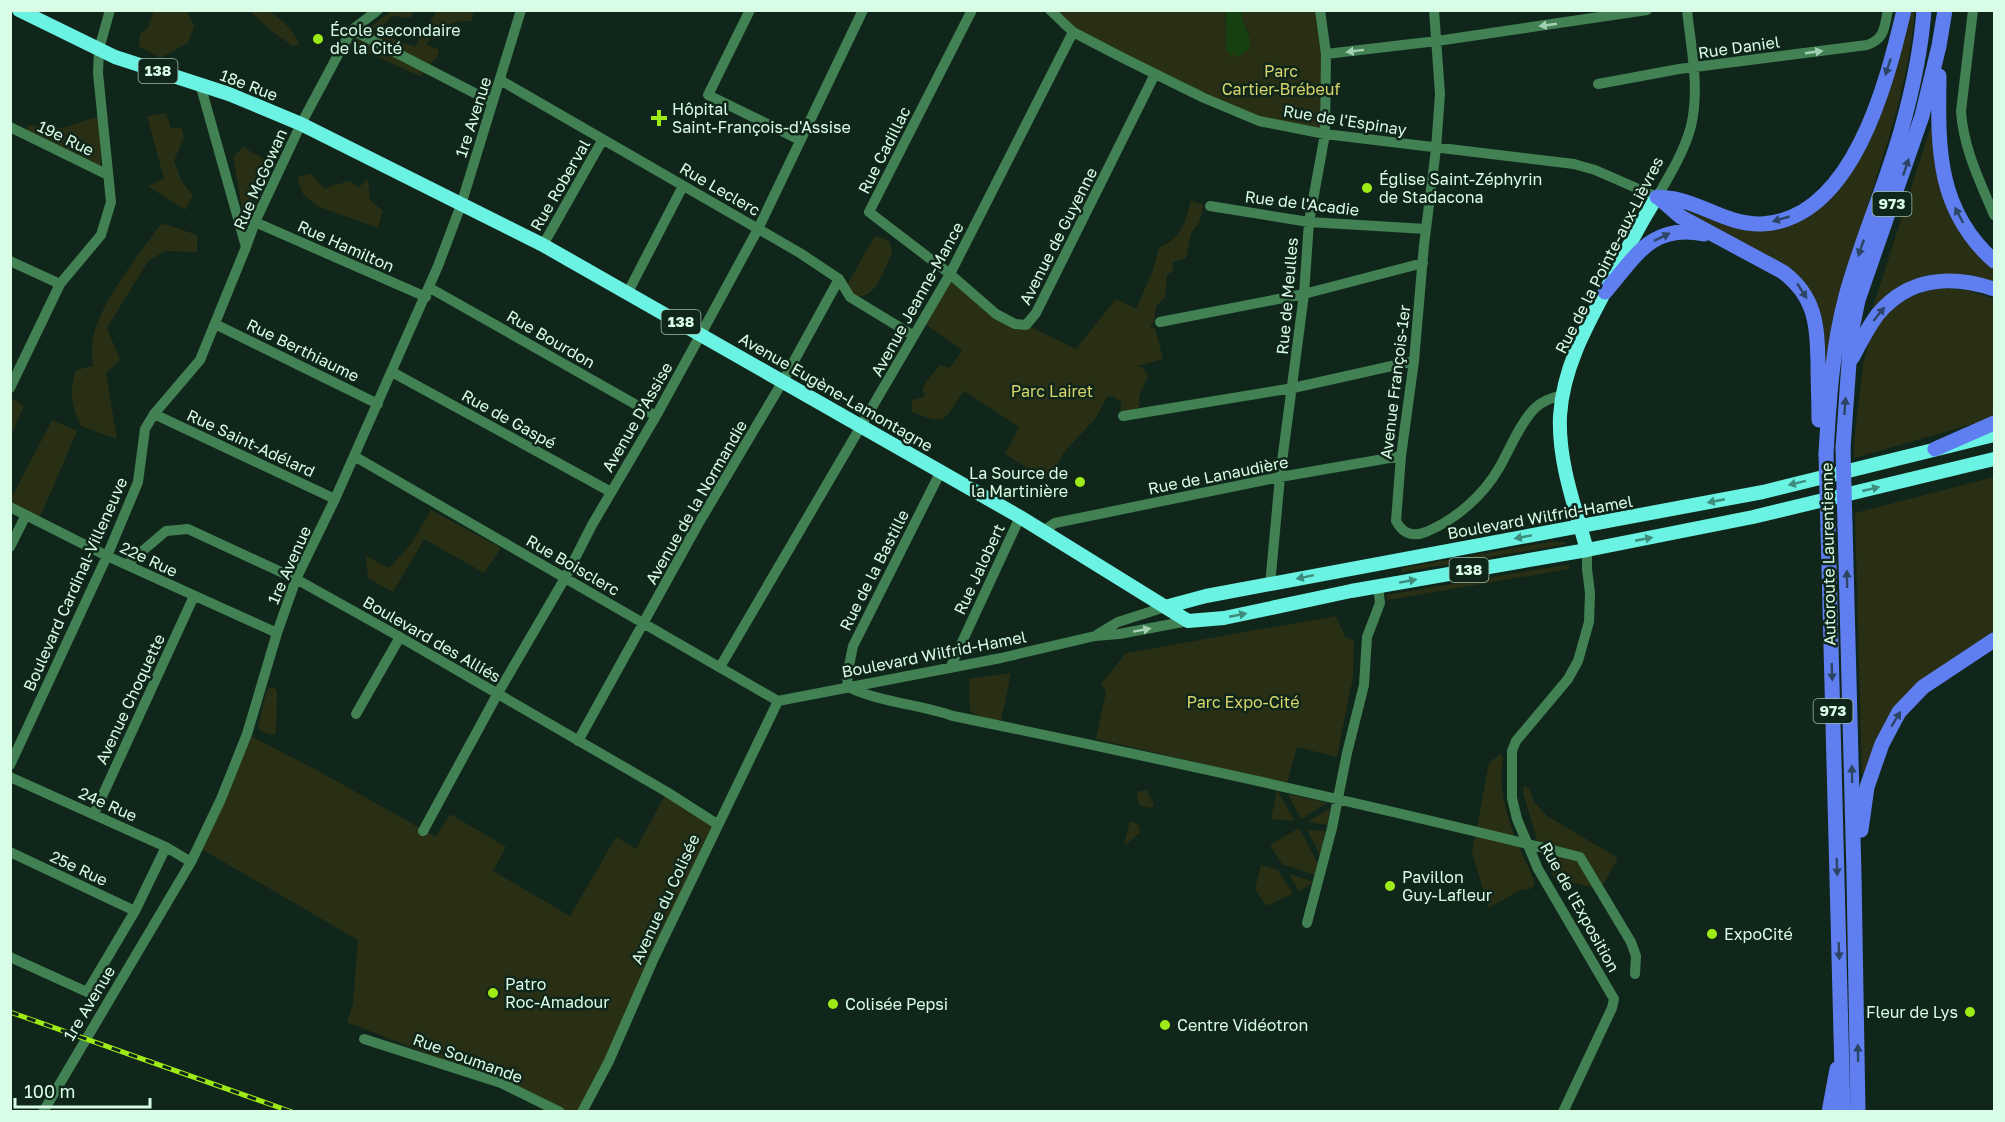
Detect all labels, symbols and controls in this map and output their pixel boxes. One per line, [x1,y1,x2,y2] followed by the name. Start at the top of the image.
[330,20,461,58] place label: École secondaire de la Cité
[1538,20,1557,29] one-way arrow
[1697,31,1781,63] street label: Rue Daniel
[311,32,325,46] marker: École secondaire de la Cité
[1345,46,1364,55] one-way arrow
[1805,47,1824,57] one-way arrow
[1883,58,1892,76] one-way arrow
[138,59,178,83] road number: 138
[1222,61,1340,99] park label: Parc Cartier-Brébeuf
[217,65,281,105] street label: 18e Rue
[451,74,495,160] street label: 1re Avenue
[672,99,851,137] place label: Hôpital Saint-François-d'Assise
[1282,100,1408,140] street label: Rue de l'Espinay
[853,103,915,197] street label: Rue Cadillac
[650,109,668,127] marker: Hôpital Saint-François-d'Assise
[35,116,97,160] street label: 19e Rue
[229,125,291,233] street label: Rue McGowan
[526,136,594,234] street label: Rue Roberval
[1550,153,1668,357] street label: Rue de la Pointe-aux-Lièvres
[676,158,764,220] street label: Rue Leclerc
[1901,158,1911,176] one-way arrow
[1015,164,1101,308] street label: Avenue de Guyenne
[1379,169,1542,207] place label: Église Saint-Zéphyrin de Stadacona
[1360,181,1374,195] marker: Église Saint-Zéphyrin de Stadacona
[1244,186,1360,220] street label: Rue de l'Acadie
[1872,192,1912,216] road number: 973
[1955,206,1965,224] one-way arrow
[1772,215,1790,224] one-way arrow
[295,216,397,276] street label: Rue Hamilton
[866,218,968,380] street label: Avenue Jeanne-Mance
[1653,233,1670,242] one-way arrow
[1272,237,1302,355] street label: Rue de Meulles
[1856,239,1866,257] one-way arrow
[1797,283,1808,300] one-way arrow
[1376,304,1414,460] street label: Avenue François-1er
[503,306,599,372] street label: Rue Bourdon
[1873,306,1886,322] one-way arrow
[662,310,700,334] road number: 138
[243,314,363,386] street label: Rue Berthiaume
[736,328,936,456] street label: Avenue Eugène-Lamontagne
[597,358,677,476] street label: Avenue D'Assise
[1011,381,1093,401] park label: Parc Lairet
[458,385,560,453] street label: Rue de Gaspé
[1840,396,1850,415] one-way arrow
[184,405,318,481] street label: Rue Saint-Adélard
[641,416,751,588] street label: Avenue de la Normandie
[1146,452,1290,498] street label: Rue de Lanaudière
[1816,462,1840,646] street label: Autoroute Laurentienne
[969,463,1068,501] place label: La Source de la Martinière
[19,474,131,694] street label: Boulevard Cardinal-Villeneuve
[1073,475,1087,489] marker: La Source de la Martinière
[1788,479,1806,489] one-way arrow
[1861,483,1880,493] one-way arrow
[1446,491,1634,543] street label: Boulevard Wilfrid-Hamel
[1706,497,1725,506] one-way arrow
[835,506,913,634] street label: Rue de la Bastille
[949,520,1009,618] street label: Rue Jalobert
[263,523,315,607] street label: 1re Avenue
[523,530,623,600] street label: Rue Boisclerc
[1513,532,1532,541] one-way arrow
[1635,534,1654,543] one-way arrow
[117,537,181,581] street label: 22e Rue
[1450,558,1488,582] road number: 138
[1842,570,1851,589] one-way arrow
[1296,573,1315,582] one-way arrow
[1399,576,1418,585] one-way arrow
[360,591,504,687] street label: Boulevard des Alliés
[1229,610,1248,619] one-way arrow
[1132,625,1151,634] one-way arrow
[840,626,1028,682] street label: Boulevard Wilfrid-Hamel
[91,631,169,767] street label: Avenue Choquette
[1827,662,1836,681] one-way arrow
[1186,692,1300,712] park label: Parc Expo-Cité
[1814,699,1852,723] road number: 973
[1891,711,1902,727] one-way arrow
[1847,765,1856,784] one-way arrow
[76,782,140,826] street label: 24e Rue
[626,831,704,967] street label: Avenue du Colisée
[1536,839,1624,975] street label: Rue de l'Exposition
[47,846,111,890] street label: 25e Rue
[1832,857,1842,876] one-way arrow
[1402,867,1492,905] place label: Pavillon Guy-Lafleur
[1383,879,1397,893] marker: Pavillon Guy-Lafleur
[1724,924,1793,944] place label: ExpoCité
[1705,927,1719,941] marker: ExpoCité
[1835,941,1844,960] one-way arrow
[59,962,119,1044] street label: 1re Avenue
[505,974,609,1012] place label: Patro Roc-Amadour
[486,986,500,1000] marker: Patro Roc-Amadour
[845,994,948,1014] place label: Colisée Pepsi
[826,997,840,1011] marker: Colisée Pepsi
[1866,1002,1958,1022] place label: Fleur de Lys
[1963,1005,1977,1019] marker: Fleur de Lys
[1177,1015,1308,1035] place label: Centre Vidéotron
[1158,1018,1172,1032] marker: Centre Vidéotron
[410,1029,526,1087] street label: Rue Soumande
[1853,1044,1863,1063] one-way arrow
[15,1071,150,1109] scale bar
[24,1080,75,1102] text: 100 m

